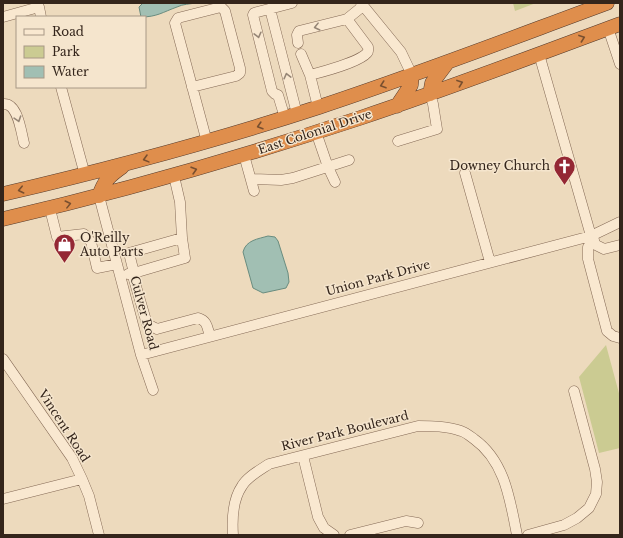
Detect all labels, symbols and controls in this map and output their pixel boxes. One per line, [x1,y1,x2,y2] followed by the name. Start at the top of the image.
[16,16,146,88] legend
[314,22,320,30] one-way arrow
[52,24,84,39] text: Road
[253,31,262,38] one-way arrow
[578,34,585,42] one-way arrow
[52,44,80,59] text: Park
[51,64,89,79] text: Water
[283,73,292,80] one-way arrow
[456,79,463,87] one-way arrow
[380,80,387,89] one-way arrow
[256,106,374,157] street label: East Colonial Drive
[13,116,21,123] one-way arrow
[256,121,263,130] one-way arrow
[552,153,578,186] church icon: Downey Church
[143,154,149,162] one-way arrow
[450,158,550,173] place label: Downey Church
[190,166,197,175] one-way arrow
[18,185,25,194] one-way arrow
[64,200,71,209] one-way arrow
[79,230,143,259] place label: O'Reilly Auto Parts
[51,232,77,265] shop icon: O'Reilly Auto Parts
[324,256,432,299] street label: Union Park Drive
[127,274,162,352] street label: Culver Road
[35,386,93,465] street label: Vincent Road
[280,407,410,454] street label: River Park Boulevard

